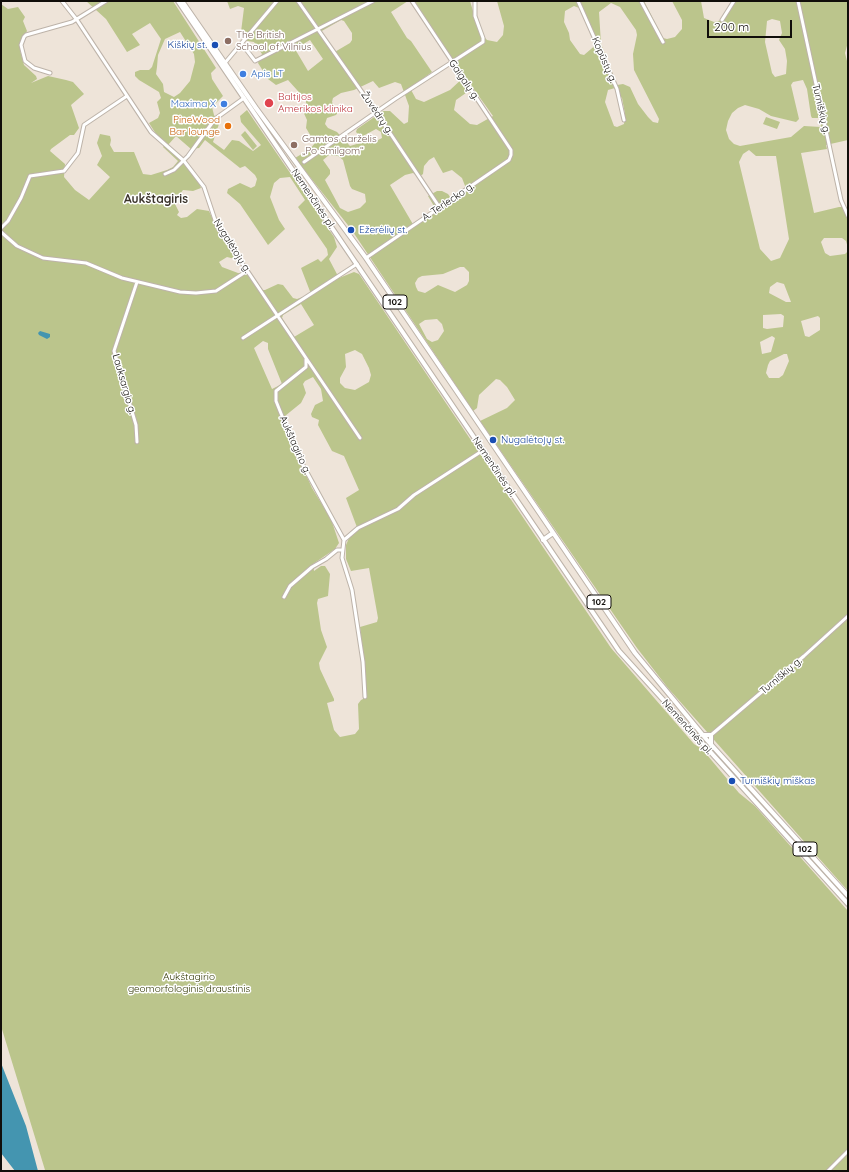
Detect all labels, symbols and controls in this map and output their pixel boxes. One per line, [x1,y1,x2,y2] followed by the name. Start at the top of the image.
[709,12,794,38] scale bar
[714,19,749,34] text: 200 m
[236,29,311,52] place label: The British School of Vilnius
[589,35,619,85] street label: Kopūstų g.
[223,36,233,46] marker: The British School of Vilnius
[168,39,207,51] place label: Kiškių st.
[210,40,220,50] marker: Kiškių st.
[446,57,482,103] street label: Gaigalų g.
[251,68,284,80] place label: Apis LT
[238,69,248,79] marker: Apis LT
[809,83,833,135] street label: Turniškių g.
[358,89,396,137] street label: Žuvėdrų g.
[278,91,353,114] place label: Baltijos Amerikos klinika
[263,97,275,109] marker: Baltijos Amerikos klinika
[171,98,216,110] place label: Maxima X
[219,99,229,109] marker: Maxima X
[169,114,220,138] place label: PineWood Bar lounge
[223,121,233,131] marker: PineWood Bar lounge
[302,133,377,156] place label: Gamtos darželis „Po Smilgom“
[289,140,299,150] marker: Gamtos darželis „Po Smilgom“
[289,167,337,231] street label: Nemenčinės pl.
[420,180,476,224] street label: A. Terlecko g.
[124,192,188,206] district label: Aukštagiris
[211,217,253,275] street label: Nugalėtojų g.
[359,224,407,236] place label: Ežerėlių st.
[346,225,356,235] marker: Ežerėlių st.
[383,295,407,309] road number: 102
[110,353,138,415] street label: Lauksargio g.
[277,414,313,476] street label: Aukštagirio g.
[501,434,564,446] place label: Nugalėtojų st.
[470,435,518,499] street label: Nemenčinės pl.
[488,435,498,445] marker: Nugalėtojų st.
[587,595,611,609] road number: 102
[758,655,804,697] street label: Turniškių g.
[659,697,715,757] street label: Nemenčinės pl.
[740,775,815,787] place label: Turniškių miškas
[727,776,737,786] marker: Turniškių miškas
[793,842,817,856] road number: 102
[128,971,250,994] park label: Aukštagirio geomorfologinis draustinis

